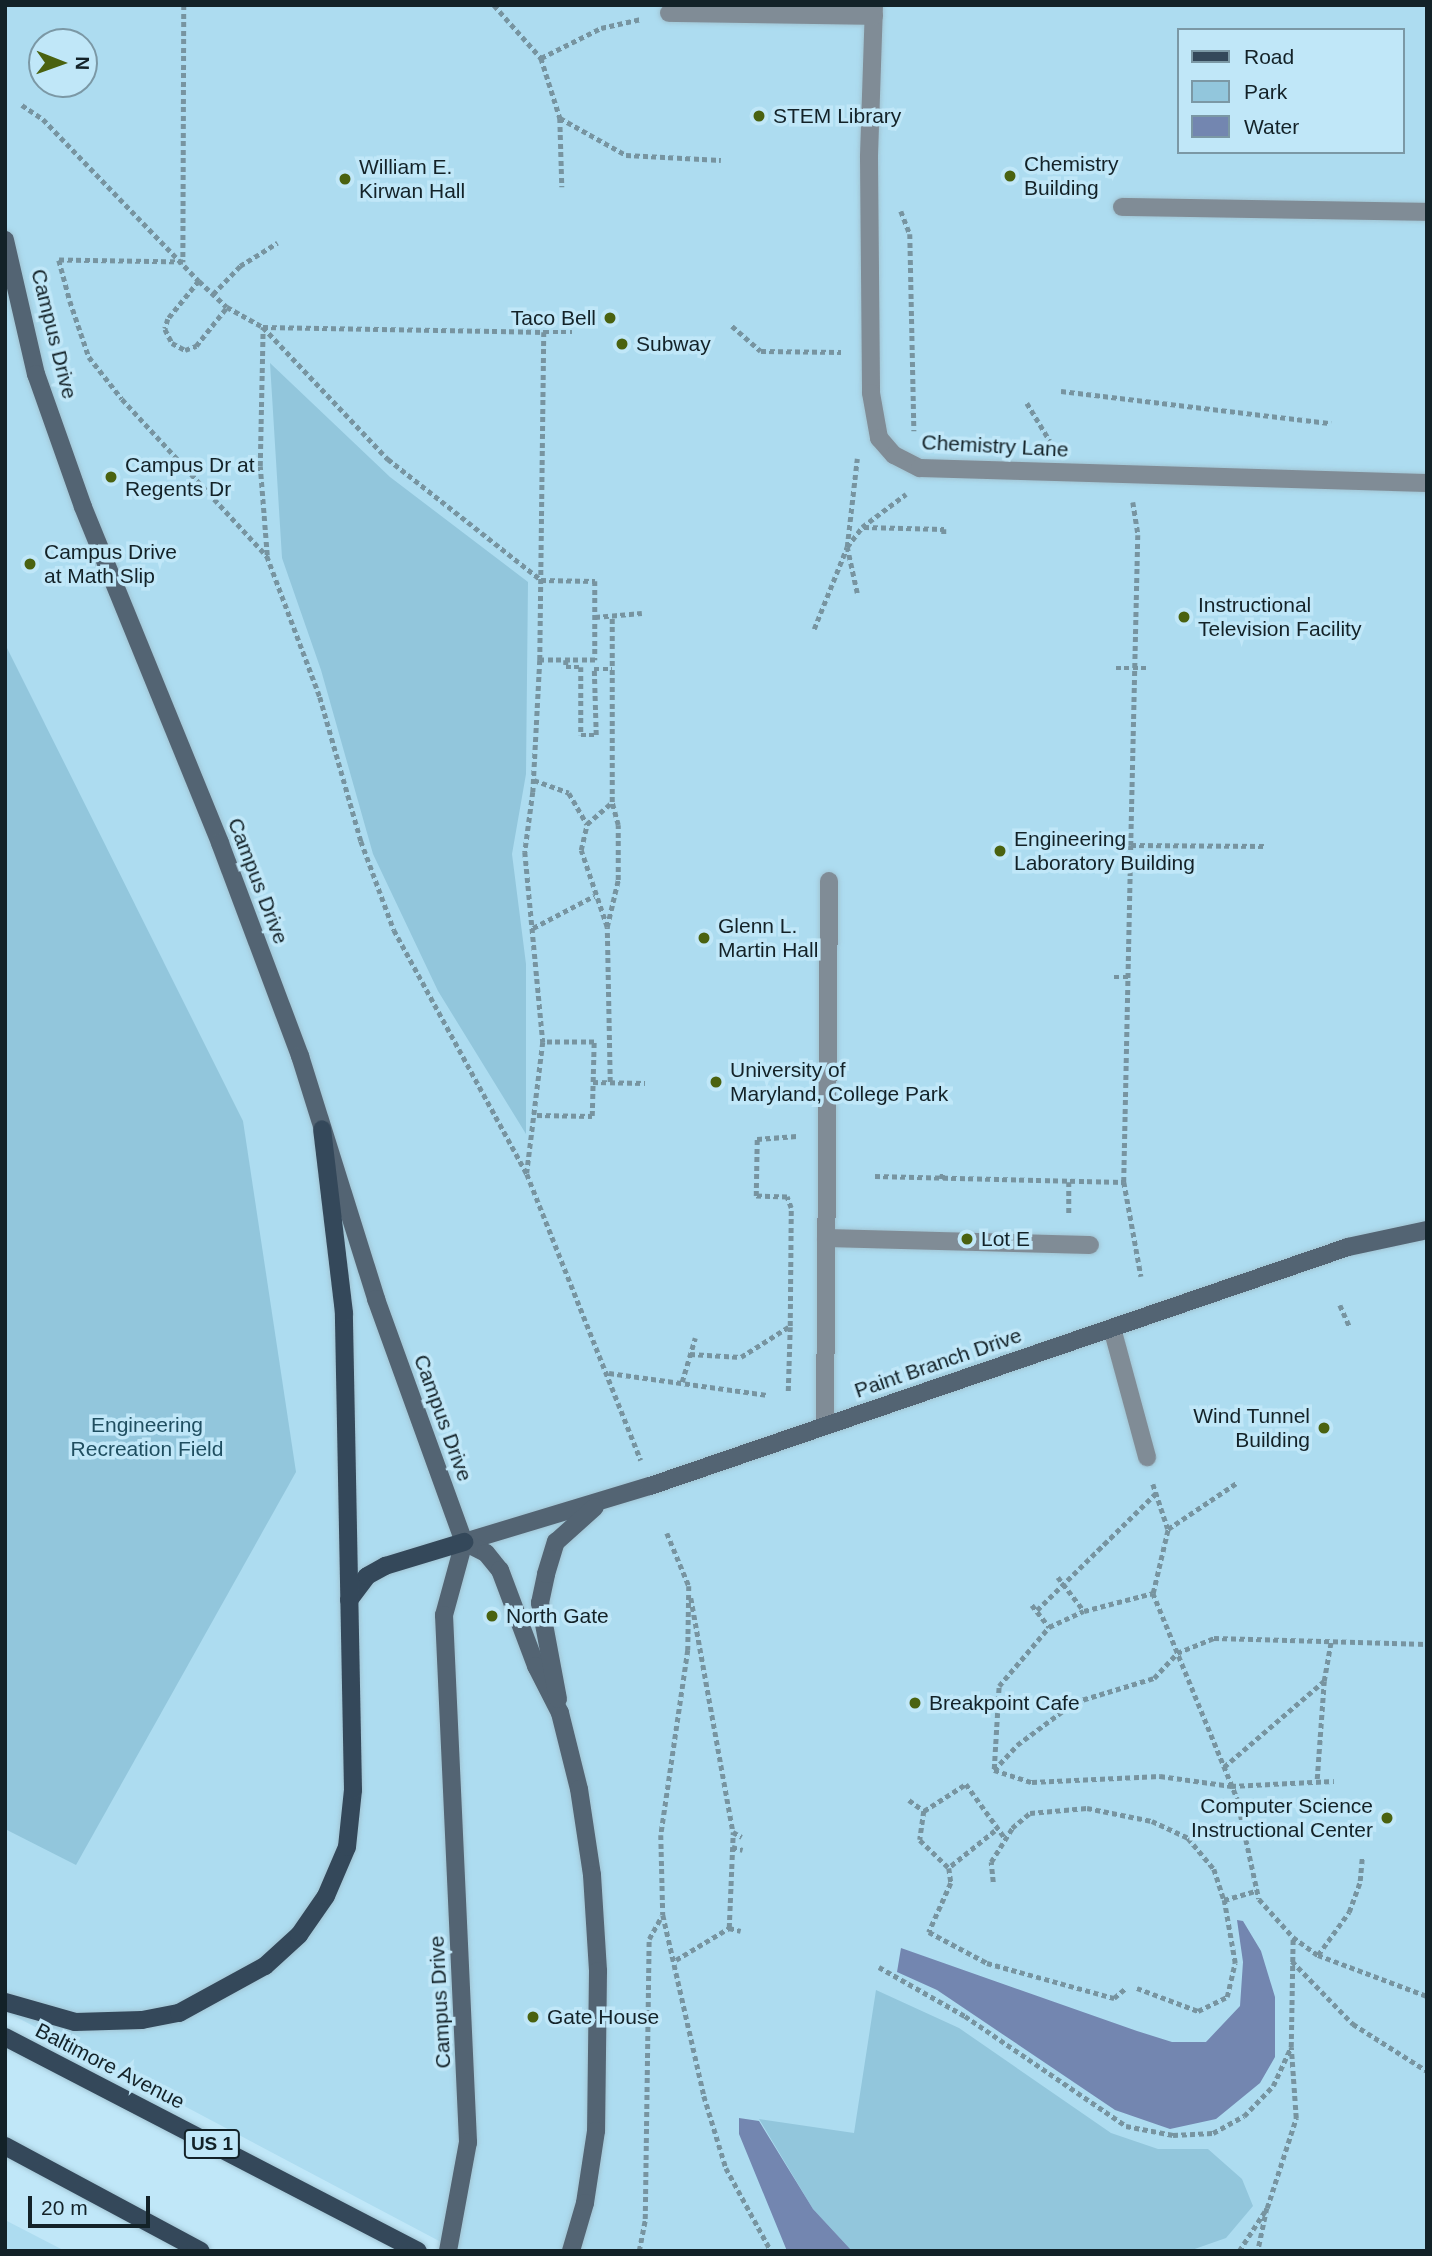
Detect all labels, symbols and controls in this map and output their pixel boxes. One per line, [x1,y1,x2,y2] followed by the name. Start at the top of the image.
[28,28,98,98] north arrow
[1176,28,1404,154] legend
[1244,45,1294,68] text: Road
[72,56,93,70] text: N
[1244,80,1287,103] text: Park
[773,103,901,129] place label: STEM Library
[751,108,767,124] marker: STEM Library
[1244,115,1299,138] text: Water
[1024,151,1119,201] place label: Chemistry Building
[359,154,465,204] place label: William E. Kirwan Hall
[1002,168,1018,184] marker: Chemistry Building
[337,171,353,187] marker: William E. Kirwan Hall
[26,266,82,402] street label: Campus Drive
[511,305,596,331] place label: Taco Bell
[602,310,618,326] marker: Taco Bell
[636,331,711,357] place label: Subway
[614,336,630,352] marker: Subway
[921,430,1069,462] street label: Chemistry Lane
[125,452,255,502] place label: Campus Dr at Regents Dr
[103,469,119,485] marker: Campus Dr at Regents Dr
[44,539,177,589] place label: Campus Drive at Math Slip
[22,556,38,572] marker: Campus Drive at Math Slip
[1198,592,1361,642] place label: Instructional Television Facility
[1176,609,1192,625] marker: Instructional Television Facility
[222,814,294,948] street label: Campus Drive
[1014,826,1195,876] place label: Engineering Laboratory Building
[992,843,1008,859] marker: Engineering Laboratory Building
[718,913,818,963] place label: Glenn L. Martin Hall
[696,930,712,946] marker: Glenn L. Martin Hall
[730,1057,948,1107] place label: University of Maryland, College Park
[708,1074,724,1090] marker: University of Maryland, College Park
[981,1226,1030,1252] place label: Lot E
[959,1231,975,1247] marker: Lot E
[851,1323,1025,1403] street label: Paint Branch Drive
[408,1351,478,1485] street label: Campus Drive
[1193,1403,1310,1453] place label: Wind Tunnel Building
[71,1412,223,1462] park label: Engineering Recreation Field
[1316,1420,1332,1436] marker: Wind Tunnel Building
[506,1603,609,1629] place label: North Gate
[484,1608,500,1624] marker: North Gate
[929,1690,1080,1716] place label: Breakpoint Cafe
[907,1695,923,1711] marker: Breakpoint Cafe
[1191,1793,1373,1843] place label: Computer Science Instructional Center
[1379,1810,1395,1826] marker: Computer Science Instructional Center
[424,1935,456,2069] street label: Campus Drive
[547,2004,659,2030] place label: Gate House
[525,2009,541,2025] marker: Gate House
[31,2017,189,2115] street label: Baltimore Avenue
[182,2128,242,2160] road number: US 1
[32,2182,154,2226] scale bar
[41,2196,88,2219] text: 20 m

